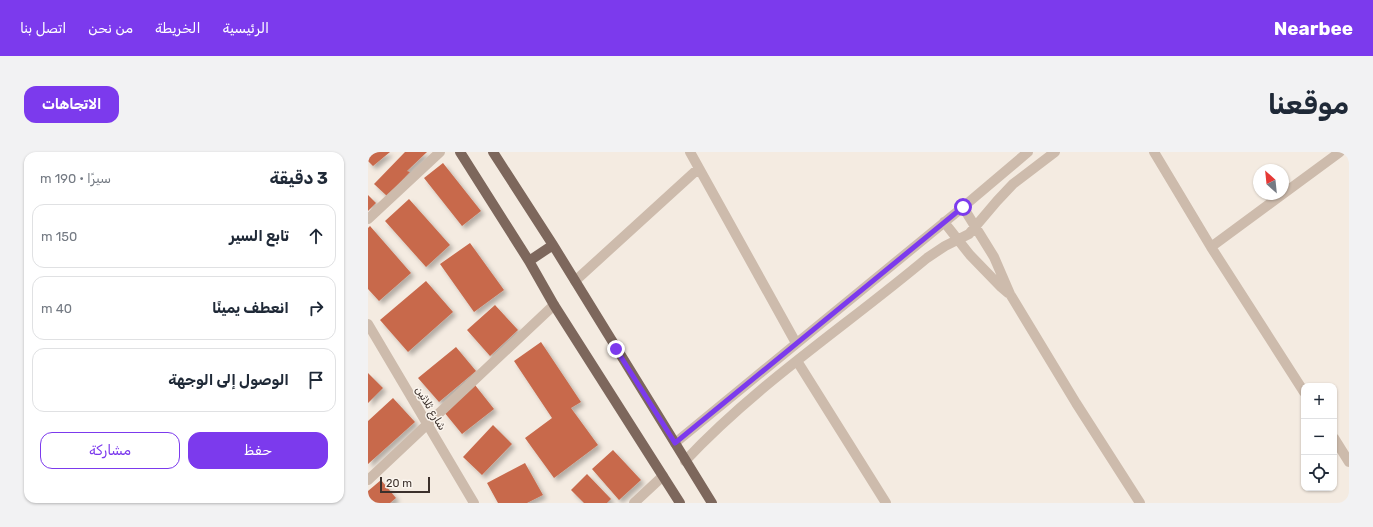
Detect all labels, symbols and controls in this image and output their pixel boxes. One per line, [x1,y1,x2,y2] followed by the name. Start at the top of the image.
[1274,17,1353,40] text: Nearbee
[20,20,66,37] text: اتصل بنا
[88,20,133,37] text: من نحن
[155,20,200,37] text: الخريطة
[222,20,269,37] text: الرئيسية
[24,86,119,123] button: الاتجاهات
[1268,88,1349,121] text: موقعنا
[1253,164,1289,200] north arrow
[269,168,328,188] text: 3 دقيقة
[40,171,111,186] text: سيرًا · 190 m
[954,198,972,216] route start
[305,225,327,247] icon: ahead
[229,227,289,245] text: تابع السير
[41,229,77,244] text: 150 m
[305,297,327,319] icon: right
[212,299,289,317] text: انعطف يمينًا
[41,301,72,316] text: 40 m
[607,340,625,358] route end
[305,369,327,391] icon: arrive
[168,371,289,389] text: الوصول إلى الوجهة
[1301,383,1337,491] map controls
[1301,383,1337,419] button: +
[411,384,449,434] street label: شارع ثلاثين
[1301,419,1337,455] button: −
[40,432,180,469] button: مشاركة
[188,432,328,469] button: حفظ
[1301,455,1337,491] button: locate
[380,475,430,494] scale bar
[386,477,412,490] text: 20 m

